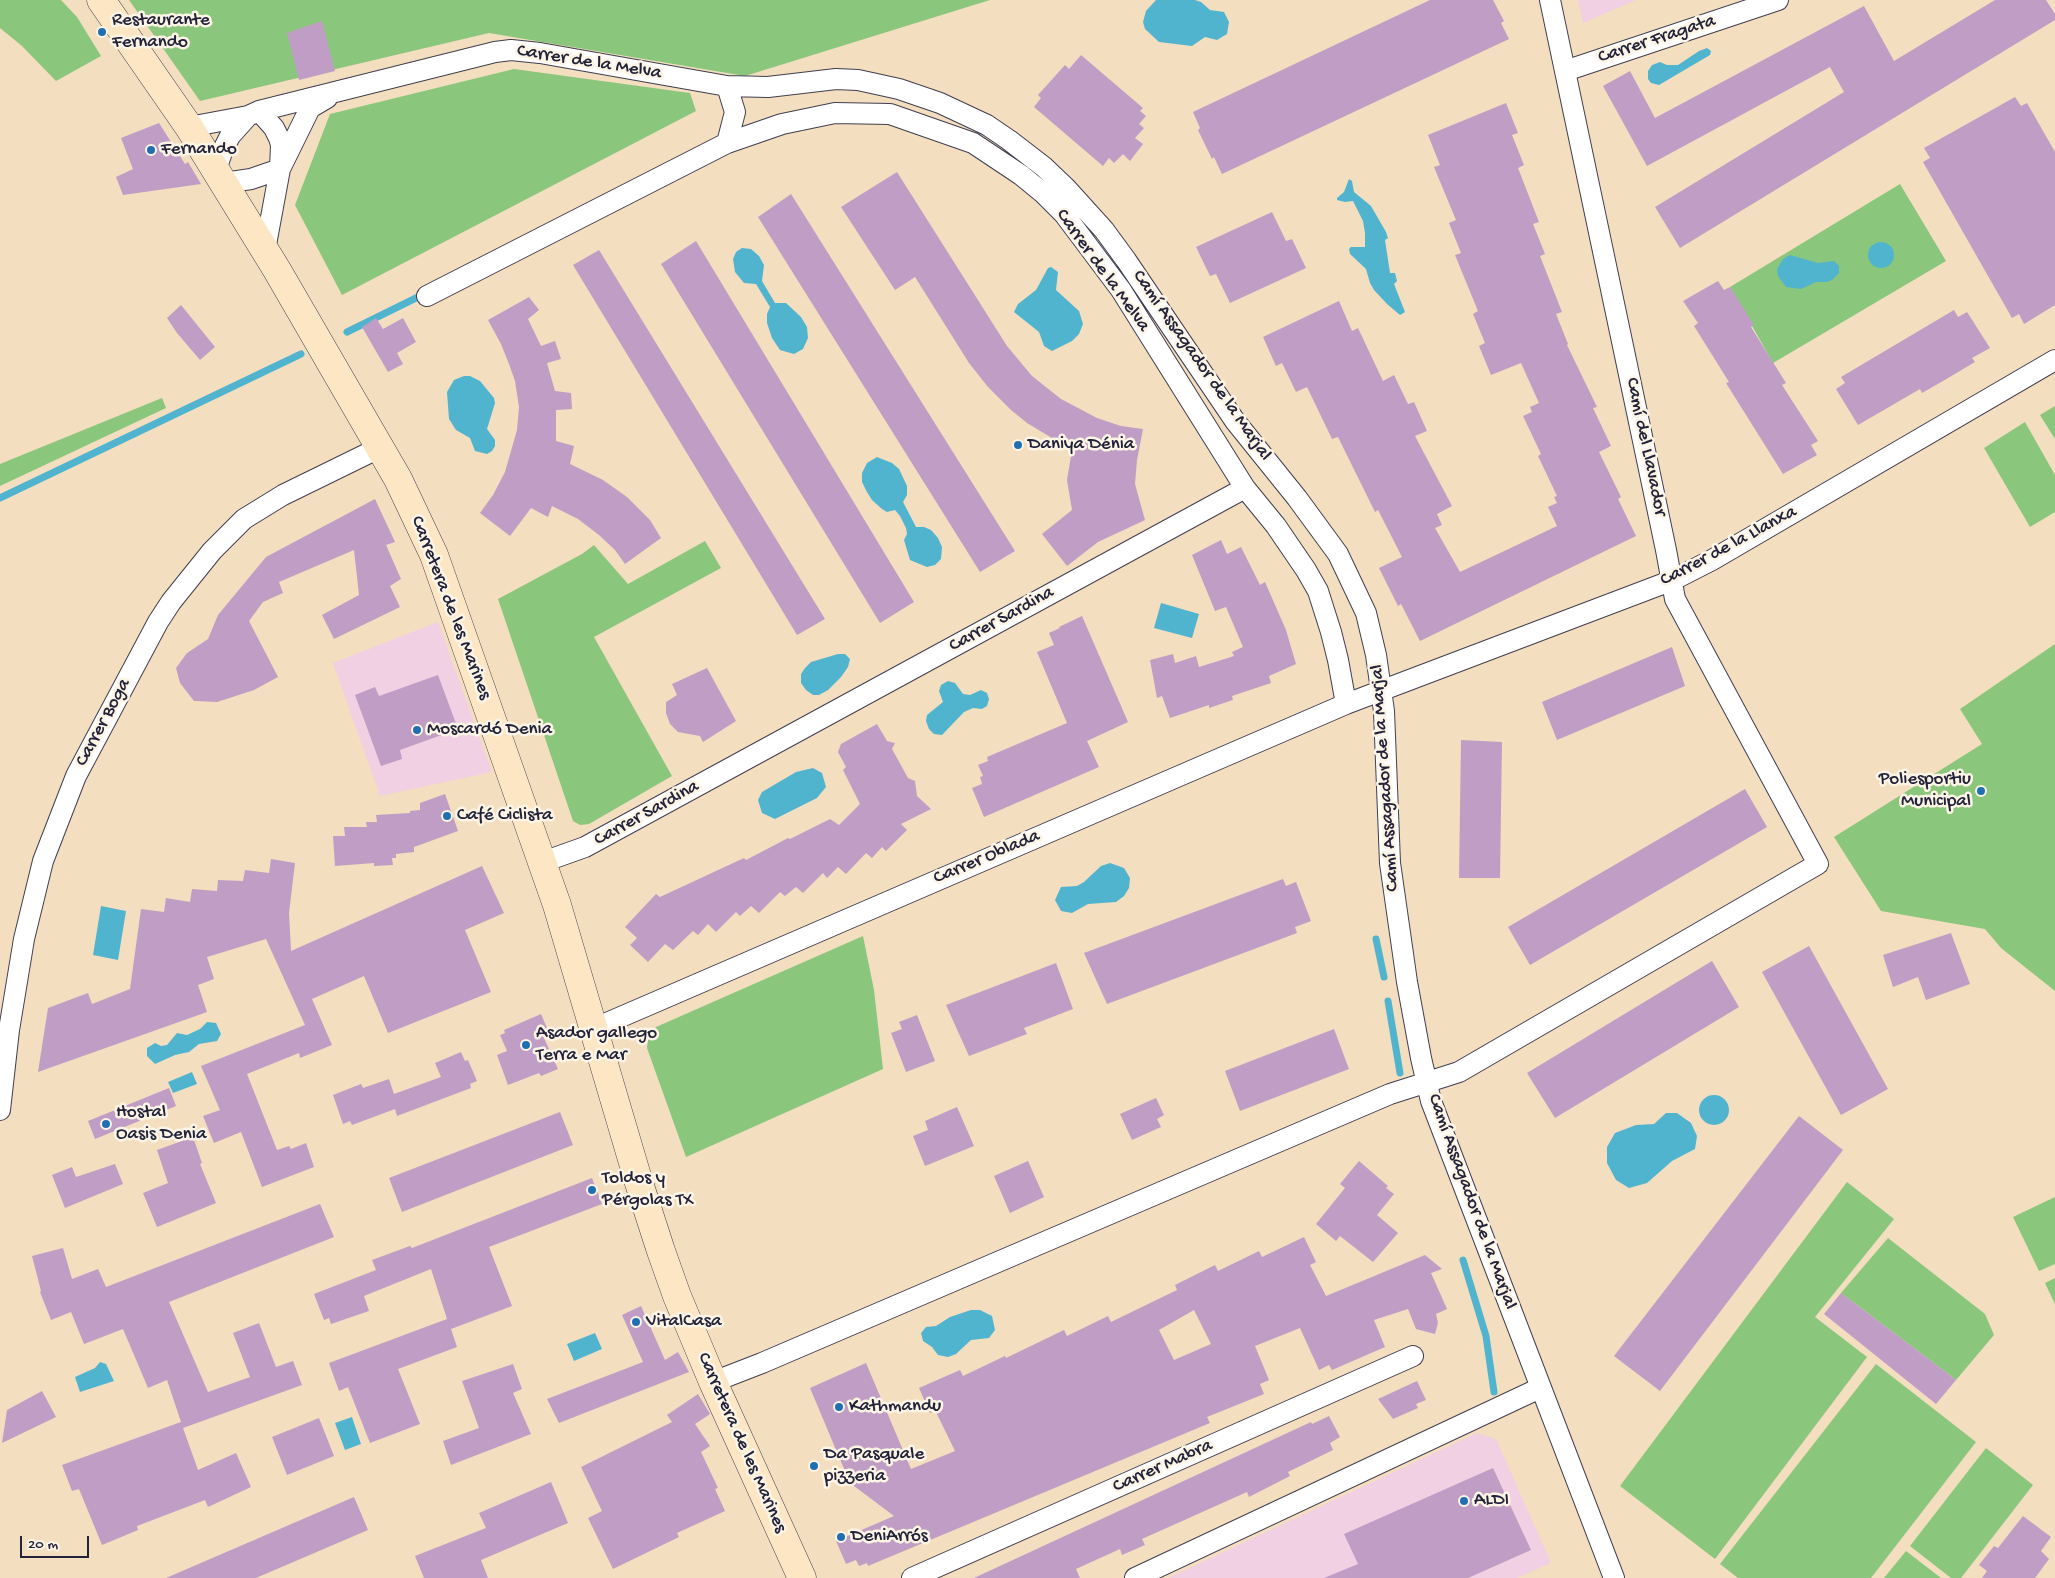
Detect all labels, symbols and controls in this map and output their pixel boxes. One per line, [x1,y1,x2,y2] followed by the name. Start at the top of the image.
[112,10,210,54] place label: Restaurante Fernando
[1595,10,1719,70] street label: Carrer Fragata
[96,26,108,38] marker: Restaurante Fernando
[515,40,663,86] street label: Carrer de la Melva
[161,139,237,161] place label: Fernando
[145,144,157,156] marker: Fernando
[1050,205,1154,337] street label: Carrer de la Melva
[1126,266,1276,466] street label: Camí Assagador de la Marjal
[1619,376,1671,518] street label: Camí del Llavador
[1028,434,1134,456] place label: Daniya Dénia
[1012,439,1024,451] marker: Daniya Dénia
[1657,501,1801,593] street label: Carrer de la Llanxa
[404,513,496,703] street label: Carretera de les Marines
[946,582,1058,658] street label: Carrer Sardina
[1367,664,1405,892] street label: Camí Assagador de la Marjal
[71,675,137,771] street label: Carrer Boga
[427,719,552,741] place label: Moscardó Denia
[411,724,423,736] marker: Moscardó Denia
[1879,769,1971,813] place label: Poliesportiu Municipal
[591,776,703,852] street label: Carrer Sardina
[1975,785,1987,797] marker: Poliesportiu Municipal
[457,805,552,827] place label: Café Ciclista
[441,810,453,822] marker: Café Ciclista
[930,825,1044,891] street label: Carrer Oblada
[536,1023,657,1067] place label: Asador gallego Terra e Mar
[520,1039,532,1051] marker: Asador gallego Terra e Mar
[1421,1091,1521,1313] street label: Camí Assagador de la Marjal
[116,1102,206,1146] place label: Hostal Oasis Denia
[100,1118,112,1130] marker: Hostal Oasis Denia
[602,1168,693,1212] place label: Toldos y Pérgolas TX
[586,1184,598,1196] marker: Toldos y Pérgolas TX
[646,1311,722,1333] place label: VitalCasa
[630,1316,642,1328] marker: VitalCasa
[691,1349,791,1537] street label: Carretera de les Marines
[849,1396,941,1418] place label: Kathmandu
[833,1401,845,1413] marker: Kathmandu
[1110,1435,1216,1499] street label: Carrer Mabra
[824,1444,924,1488] place label: Da Pasquale pizzeria
[808,1460,820,1472] marker: Da Pasquale pizzeria
[1474,1490,1509,1512] place label: ALDI
[1458,1495,1470,1507] marker: ALDI
[22,1526,91,1558] scale bar
[851,1526,928,1548] place label: DeniArrós
[835,1531,847,1543] marker: DeniArrós
[28,1536,58,1554] text: 20 m

